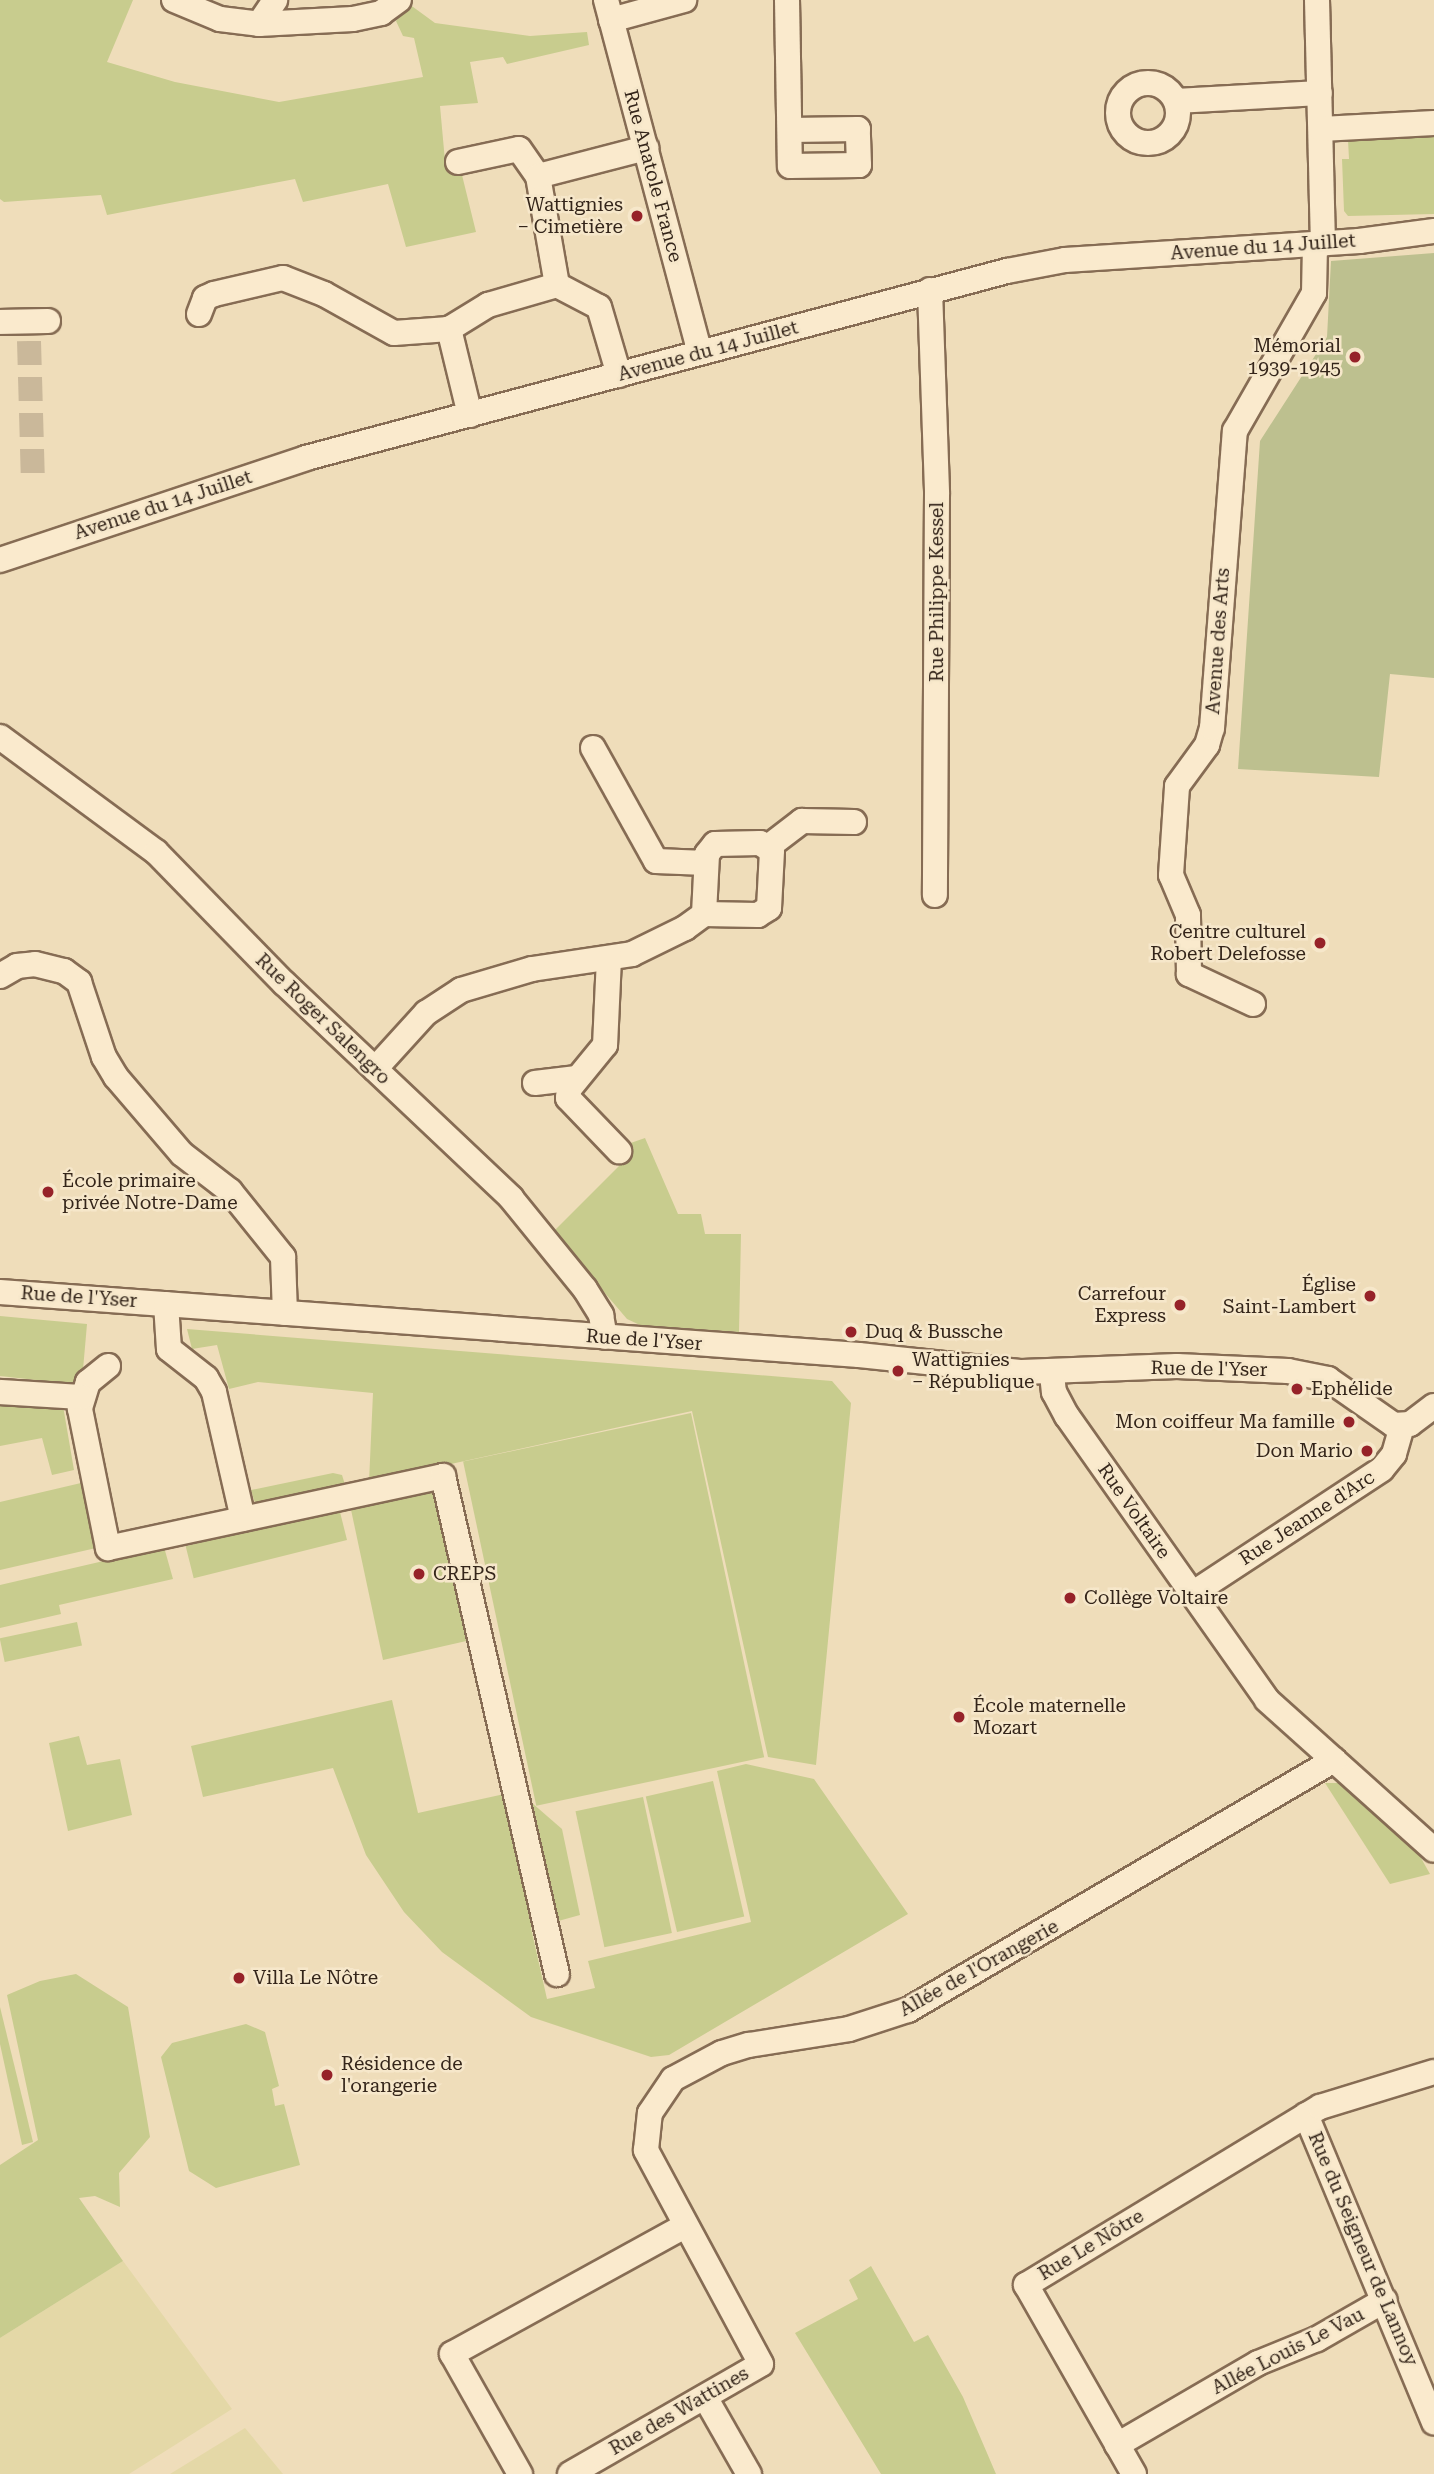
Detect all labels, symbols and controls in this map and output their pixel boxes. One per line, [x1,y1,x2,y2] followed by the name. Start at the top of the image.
[619,87,687,265] street label: Rue Anatole France
[517,194,623,238] place label: Wattignies – Cimetière
[629,208,645,224] marker: Wattignies – Cimetière
[1170,229,1356,265] street label: Avenue du 14 Juillet
[615,316,801,386] street label: Avenue du 14 Juillet
[1248,335,1341,379] place label: Mémorial 1939-1945
[1347,349,1363,365] marker: Mémorial 1939-1945
[71,466,255,544] street label: Avenue du 14 Juillet
[926,502,948,682] street label: Rue Philippe Kessel
[1202,567,1234,715] street label: Avenue des Arts
[1150,921,1306,965] place label: Centre culturel Robert Delefosse
[1312,935,1328,951] marker: Centre culturel Robert Delefosse
[251,949,395,1089] street label: Rue Roger Salengro
[62,1170,238,1214] place label: École primaire privée Notre-Dame
[40,1184,56,1200] marker: École primaire privée Notre-Dame
[1223,1274,1356,1318] place label: Église Saint-Lambert
[20,1282,138,1312] street label: Rue de l'Yser
[1078,1283,1166,1327] place label: Carrefour Express
[1362,1288,1378,1304] marker: Église Saint-Lambert
[1172,1297,1188,1313] marker: Carrefour Express
[865,1321,1003,1343] place label: Duq & Bussche
[843,1324,859,1340] marker: Duq & Bussche
[585,1325,703,1355] street label: Rue de l'Yser
[912,1349,1034,1393] place label: Wattignies – République
[1150,1357,1268,1381] street label: Rue de l'Yser
[890,1363,906,1379] marker: Wattignies – République
[1311,1378,1393,1400] place label: Ephélide
[1289,1381,1305,1397] marker: Ephélide
[1115,1411,1335,1433] place label: Mon coiffeur Ma famille
[1341,1414,1357,1430] marker: Mon coiffeur Ma famille
[1256,1440,1353,1462] place label: Don Mario
[1359,1443,1375,1459] marker: Don Mario
[1093,1459,1175,1563] street label: Rue Voltaire
[1235,1466,1379,1570] street label: Rue Jeanne d'Arc
[433,1563,496,1585] place label: CREPS
[411,1566,427,1582] marker: CREPS
[1084,1587,1228,1609] place label: Collège Voltaire
[1062,1590,1078,1606] marker: Collège Voltaire
[973,1695,1126,1739] place label: École maternelle Mozart
[951,1709,967,1725] marker: École maternelle Mozart
[895,1915,1063,2021] street label: Allée de l'Orangerie
[253,1967,378,1989] place label: Villa Le Nôtre
[231,1970,247,1986] marker: Villa Le Nôtre
[341,2053,463,2097] place label: Résidence de l'orangerie
[319,2067,335,2083] marker: Résidence de l'orangerie
[1303,2129,1423,2369] street label: Rue du Seigneur de Lannoy
[1034,2205,1148,2285] street label: Rue Le Nôtre
[1208,2303,1368,2399] street label: Allée Louis Le Vau
[605,2362,753,2460] street label: Rue des Wattines

